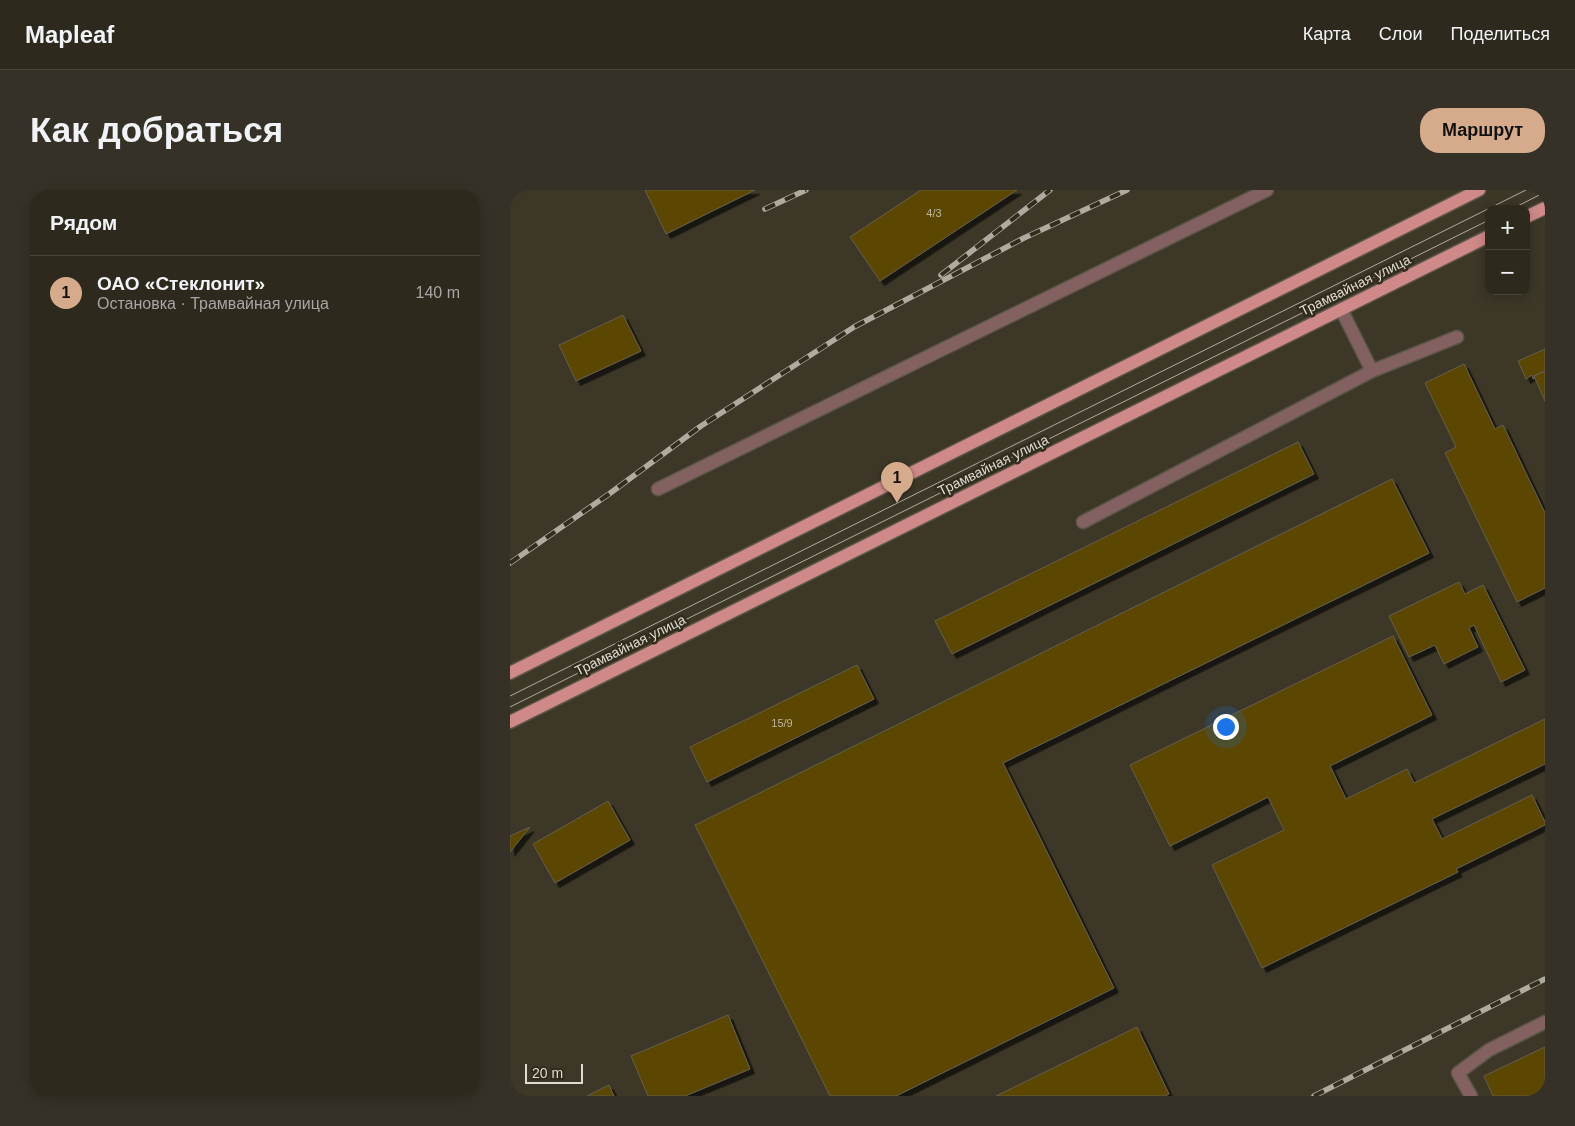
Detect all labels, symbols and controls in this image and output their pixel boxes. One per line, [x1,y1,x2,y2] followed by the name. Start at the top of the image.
[25,21,114,48] text: Mapleaf
[1303,24,1351,44] text: Карта
[1379,24,1423,44] text: Слои
[1451,24,1550,44] text: Поделиться
[1420,108,1545,153] button: Маршрут
[30,110,283,149] text: Как добраться
[1485,205,1530,295] map controls
[1485,205,1530,250] button: +
[926,207,942,219] house number: 4/3
[50,211,117,234] text: Рядом
[1485,250,1530,295] button: −
[1297,251,1413,319] street label: Трамвайная улица
[97,273,265,294] text: ОАО «Стеклонит»
[62,284,70,301] text: 1
[416,284,460,301] text: 140 m
[97,295,329,312] text: Остановка · Трамвайная улица
[935,431,1051,499] street label: Трамвайная улица
[881,462,913,503] pin: 1
[572,611,688,679] street label: Трамвайная улица
[1213,714,1239,740] your location
[771,717,793,729] house number: 15/9
[525,1061,582,1084] scale bar
[532,1065,563,1081] text: 20 m

